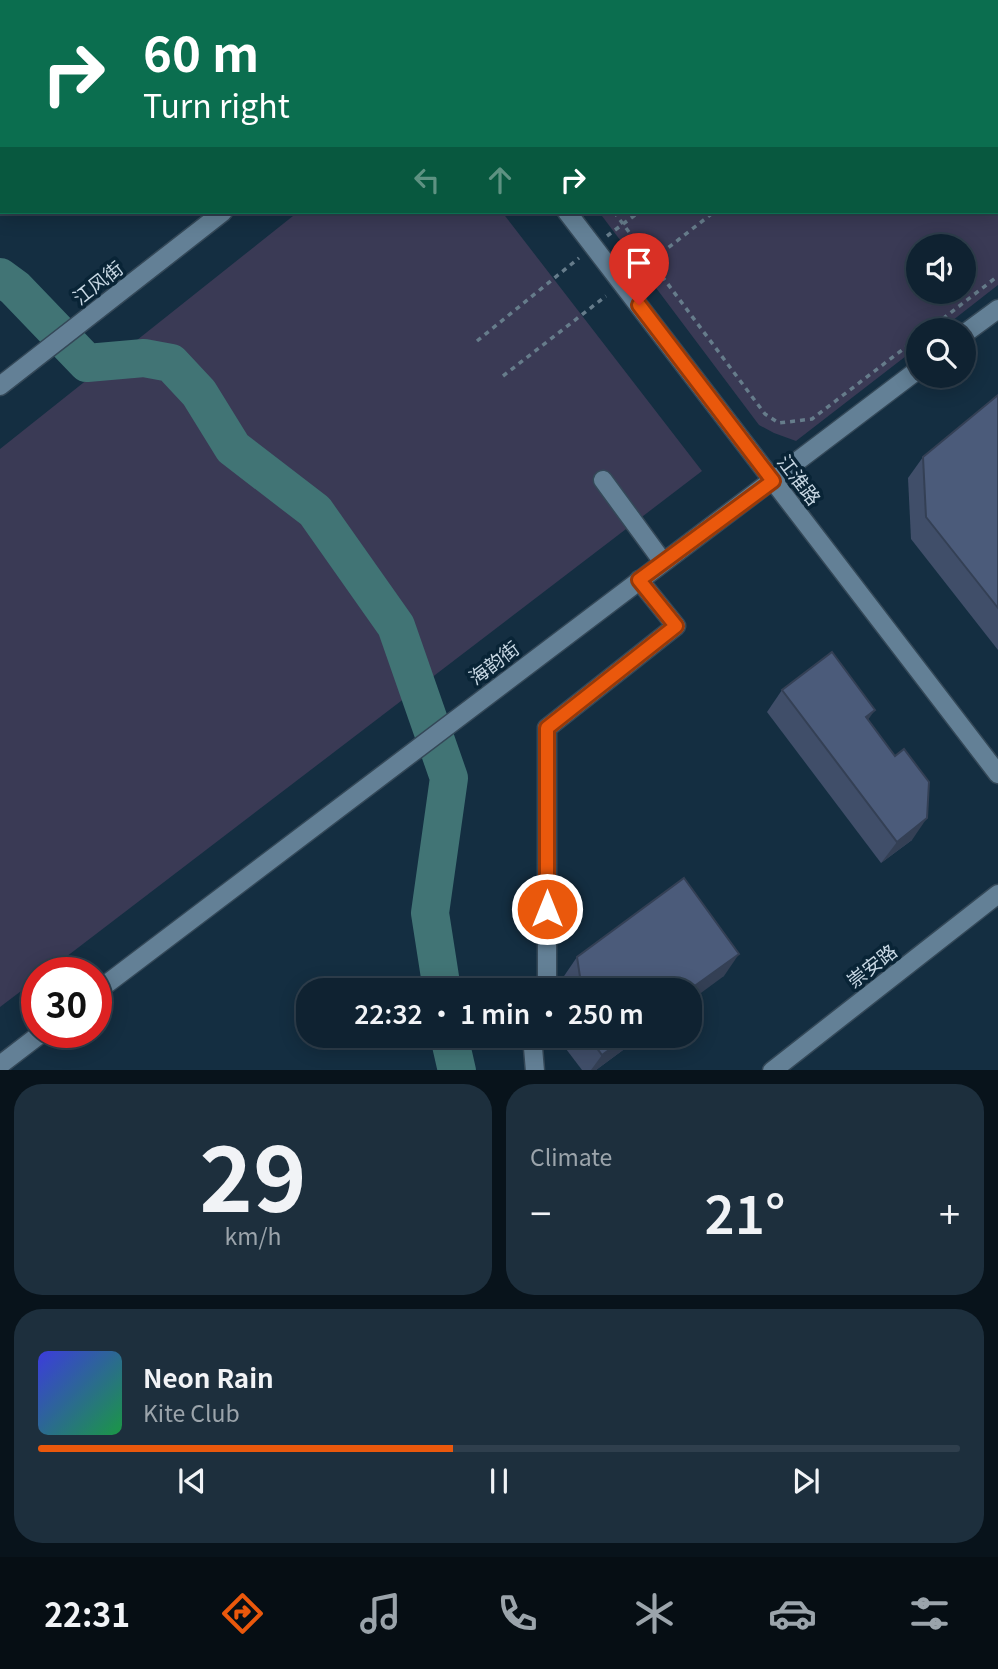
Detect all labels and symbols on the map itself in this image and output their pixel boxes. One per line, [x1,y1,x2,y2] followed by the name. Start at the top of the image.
[609,233,669,305] pin
[66,254,128,310] street label: 江风街
[772,448,828,510] street label: 江淮路
[462,634,524,690] street label: 海韵街
[510,872,584,946] position arrow
[840,937,902,993] street label: 崇安路
[21,957,112,1048] speed limit sign: 30

